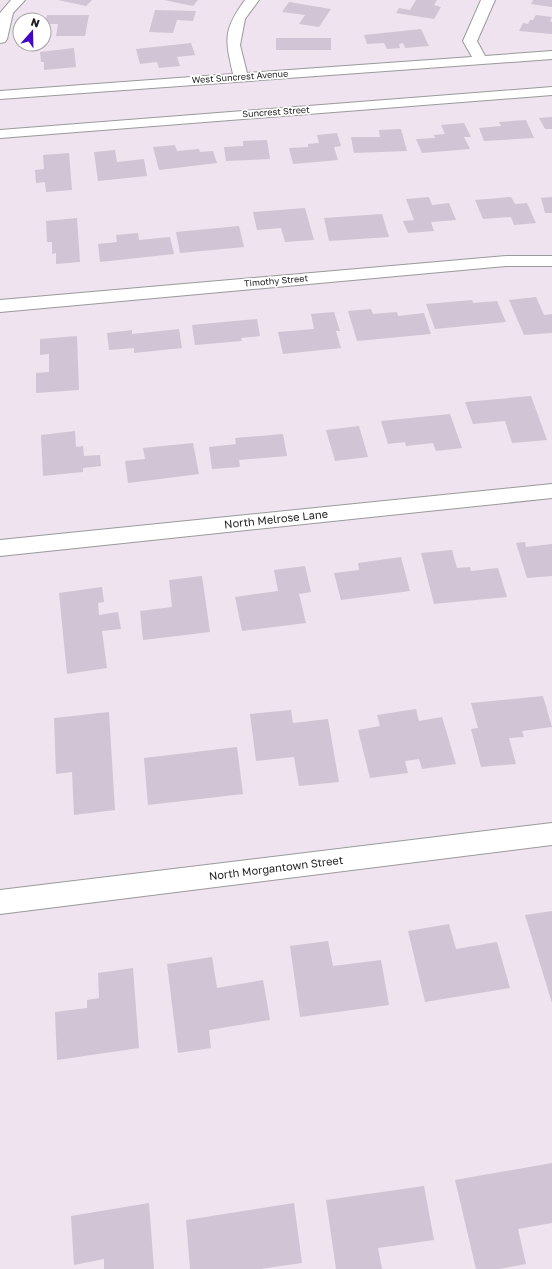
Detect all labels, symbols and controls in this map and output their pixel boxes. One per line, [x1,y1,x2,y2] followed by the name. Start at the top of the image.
[12,12,52,52] north arrow
[29,15,42,30] text: N
[191,68,289,85] street label: West Suncrest Avenue
[242,104,310,119] street label: Suncrest Street
[243,272,309,289] street label: Timothy Street
[223,507,328,530] street label: North Melrose Lane
[208,853,344,882] street label: North Morgantown Street

